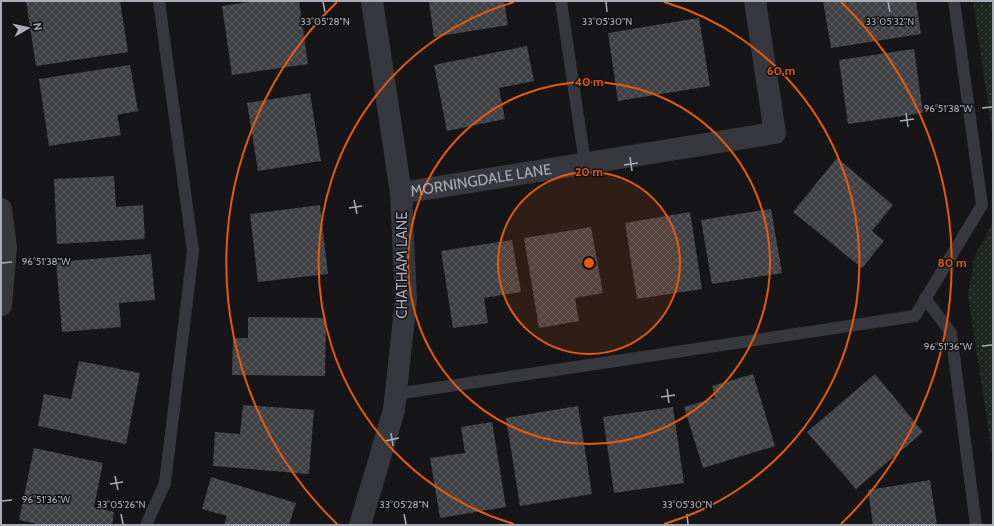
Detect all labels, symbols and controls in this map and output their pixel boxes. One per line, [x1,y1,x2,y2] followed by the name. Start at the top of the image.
[8,8,48,48] north arrow
[300,15,350,28] text: 33°05'28"N
[582,15,632,28] text: 33°05'30"N
[866,15,914,28] text: 33°05'32"N
[30,21,45,31] text: N
[767,63,795,78] text: 60 m
[574,74,604,89] text: 40 m
[924,102,973,115] text: 96°51'38"W
[409,160,553,200] street label: MORNINGDALE LANE
[575,164,603,179] text: 20 m
[393,211,411,319] street label: CHATHAM LANE
[22,255,71,268] text: 96°51'38"W
[938,255,966,270] text: 80 m
[582,256,596,270] centre of rings
[924,340,973,353] text: 96°51'36"W
[22,493,71,506] text: 96°51'36"W
[96,498,146,511] text: 33°05'26"N
[379,498,429,511] text: 33°05'28"N
[662,498,712,511] text: 33°05'30"N

